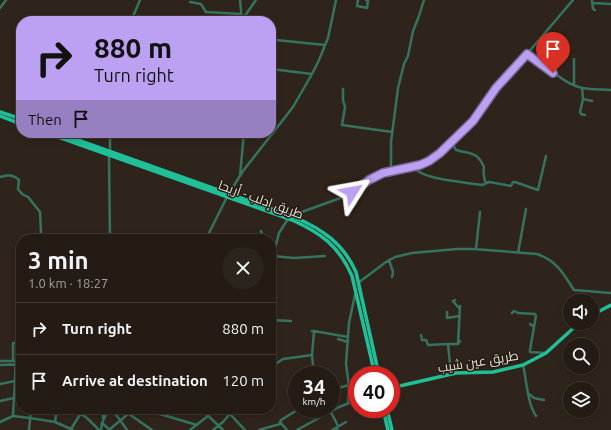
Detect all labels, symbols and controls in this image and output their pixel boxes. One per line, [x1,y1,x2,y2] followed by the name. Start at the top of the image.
[28,32,80,84] icon: right
[94,32,172,63] text: 880 m
[536,32,570,73] pin
[542,38,564,60] icon: arrive
[94,65,174,85] text: Turn right
[70,108,92,130] icon: arrive
[28,111,62,128] text: Then
[331,171,373,213] position arrow
[216,176,306,223] street label: طريق إدلب - أريحا
[28,247,89,274] text: 3 min
[222,247,264,289] button: close
[28,276,108,290] text: 1.0 km · 18:27
[563,294,599,418] map controls
[563,294,599,330] button: sound
[28,318,50,340] icon: right
[62,320,132,337] text: Turn right
[222,320,264,337] text: 880 m
[563,338,599,374] button: search
[437,348,519,375] street label: طريق عين شيب
[348,366,400,418] speed limit sign: 40
[28,370,50,392] icon: arrive
[62,372,208,389] text: Arrive at destination
[222,372,264,389] text: 120 m
[303,375,325,398] text: 34
[563,382,599,418] button: layers
[302,396,326,407] text: km/h

